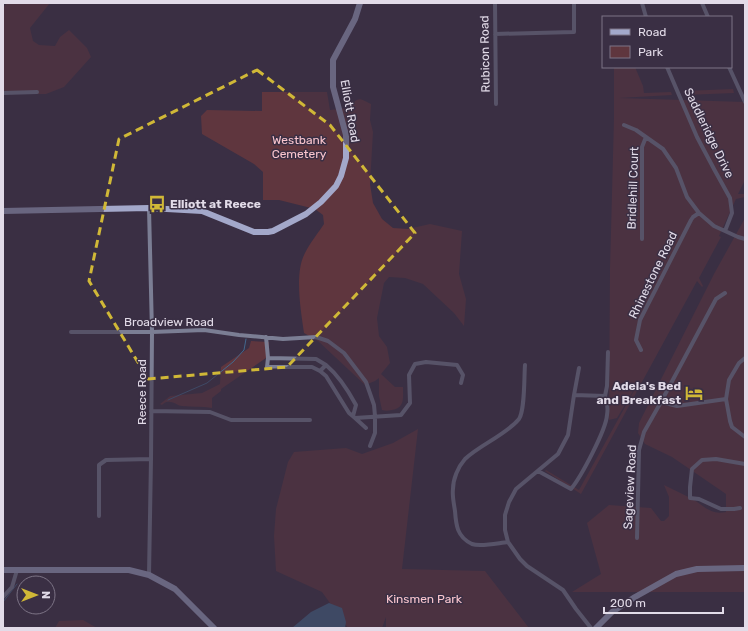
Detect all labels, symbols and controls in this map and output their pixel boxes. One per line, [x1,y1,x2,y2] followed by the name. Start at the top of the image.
[477,15,493,93] street label: Rubicon Road
[602,16,732,68] legend
[638,25,666,39] text: Road
[638,45,664,59] text: Park
[338,78,362,144] street label: Elliott Road
[681,86,737,180] street label: Saddleridge Drive
[272,133,327,161] park label: Westbank Cemetery
[625,146,641,230] street label: Bridlehill Court
[147,194,167,214] bus stop icon: Elliott at Reece
[170,197,261,211] place label: Elliott at Reece
[626,229,680,321] street label: Rhinestone Road
[124,315,214,329] street label: Broadview Road
[135,359,149,425] street label: Reece Road
[596,379,681,407] place label: Adela's Bed and Breakfast
[684,383,704,403] hotel icon: Adela's Bed and Breakfast
[621,444,639,530] street label: Sageview Road
[16,575,56,615] north arrow
[604,589,723,615] scale bar
[39,591,52,599] text: N
[386,592,463,606] park label: Kinsmen Park
[610,596,646,610] text: 200 m

